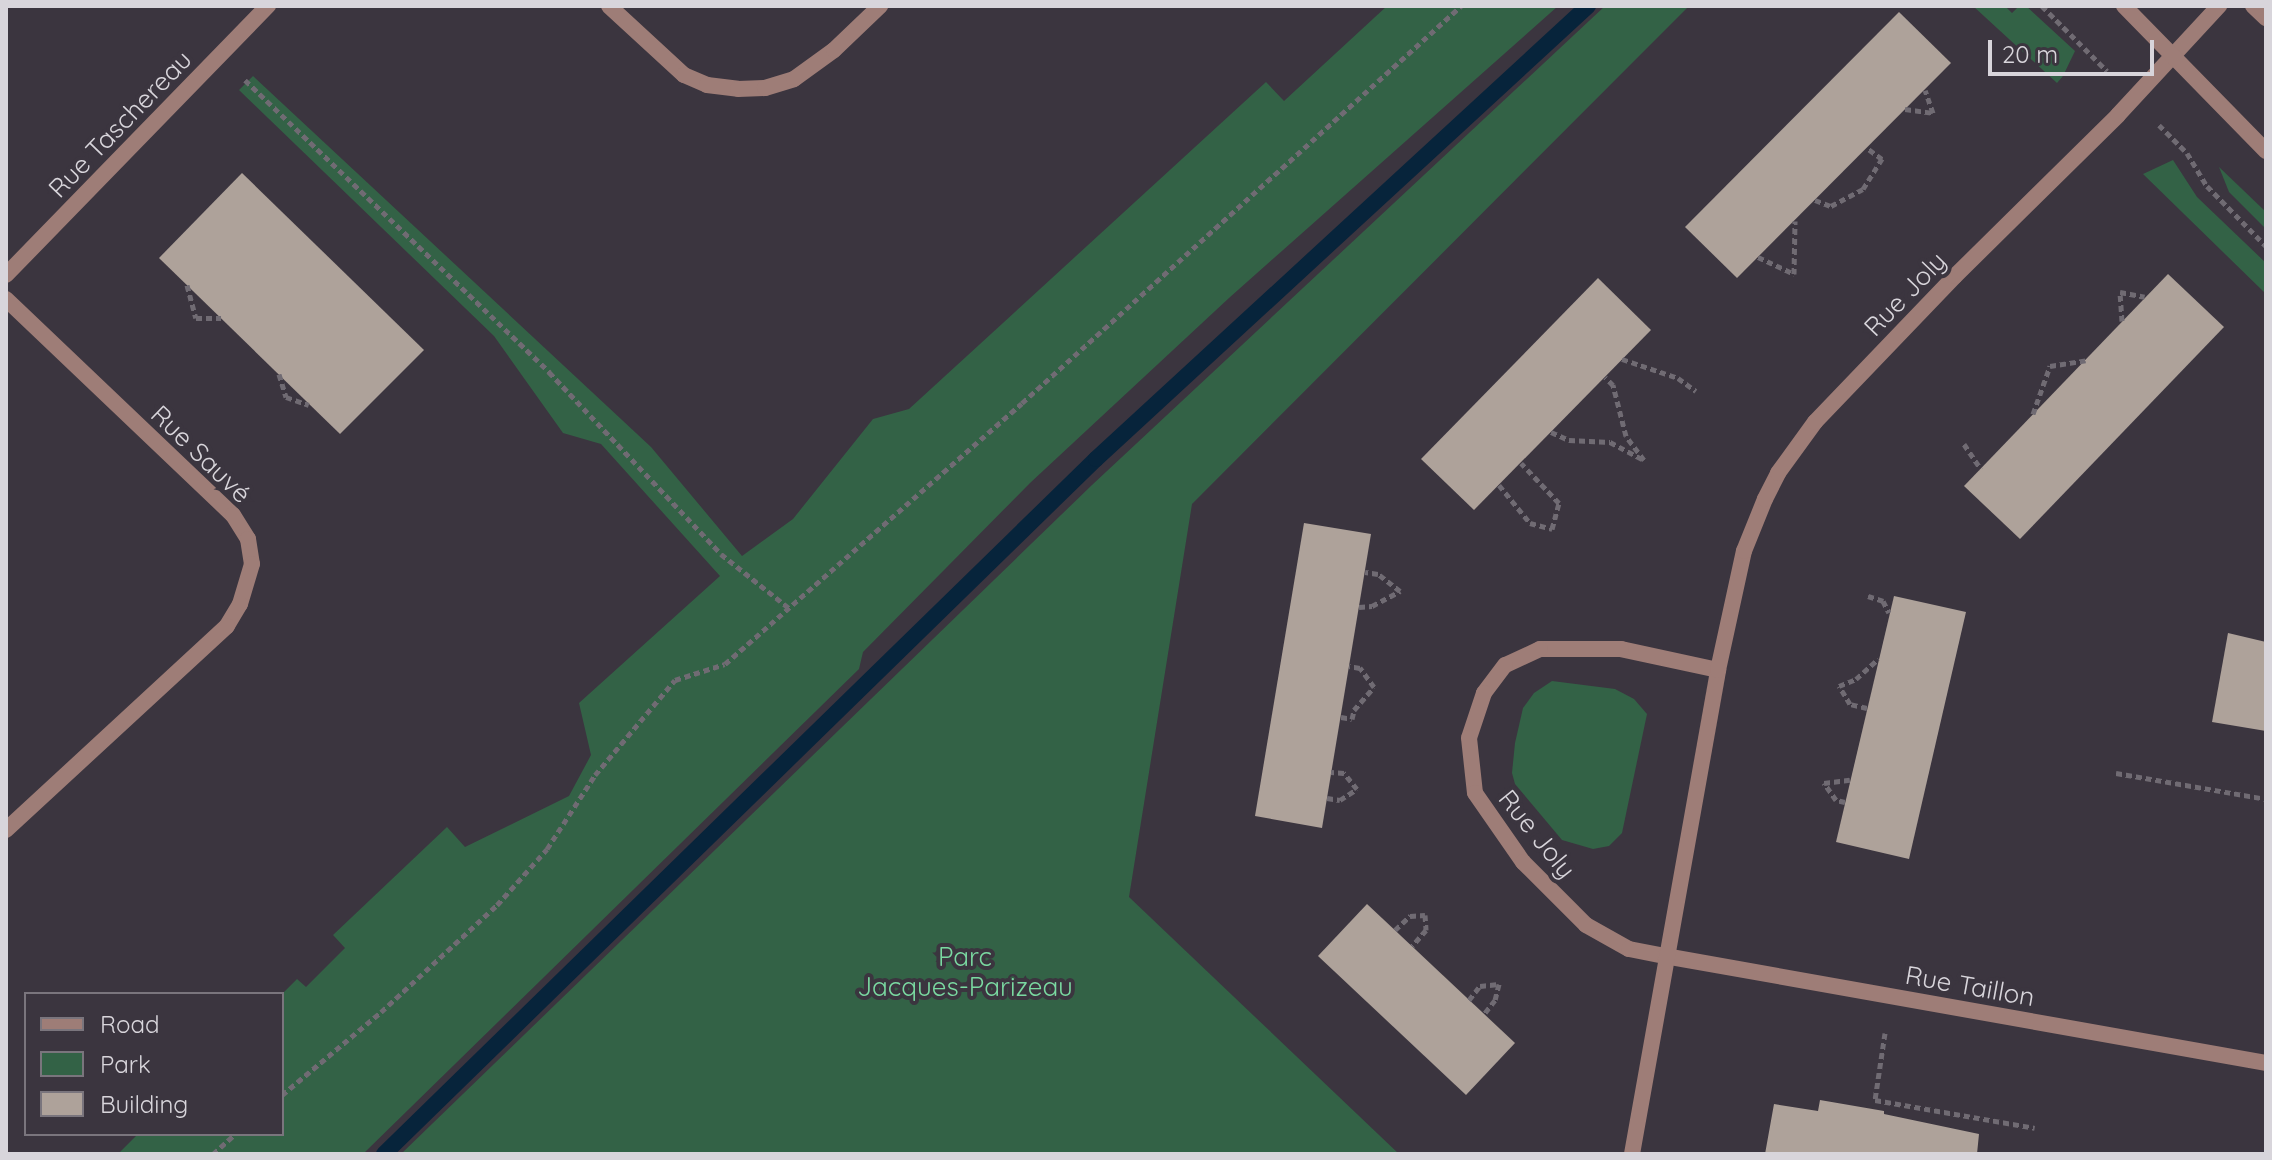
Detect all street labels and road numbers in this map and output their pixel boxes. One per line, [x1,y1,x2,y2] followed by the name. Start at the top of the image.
[42,44,198,204] street label: Rue Taschereau
[1857,246,1953,342] street label: Rue Joly
[145,399,257,509] street label: Rue Sauvé
[1492,784,1582,884] street label: Rue Joly
[1903,959,2037,1013] street label: Rue Taillon

